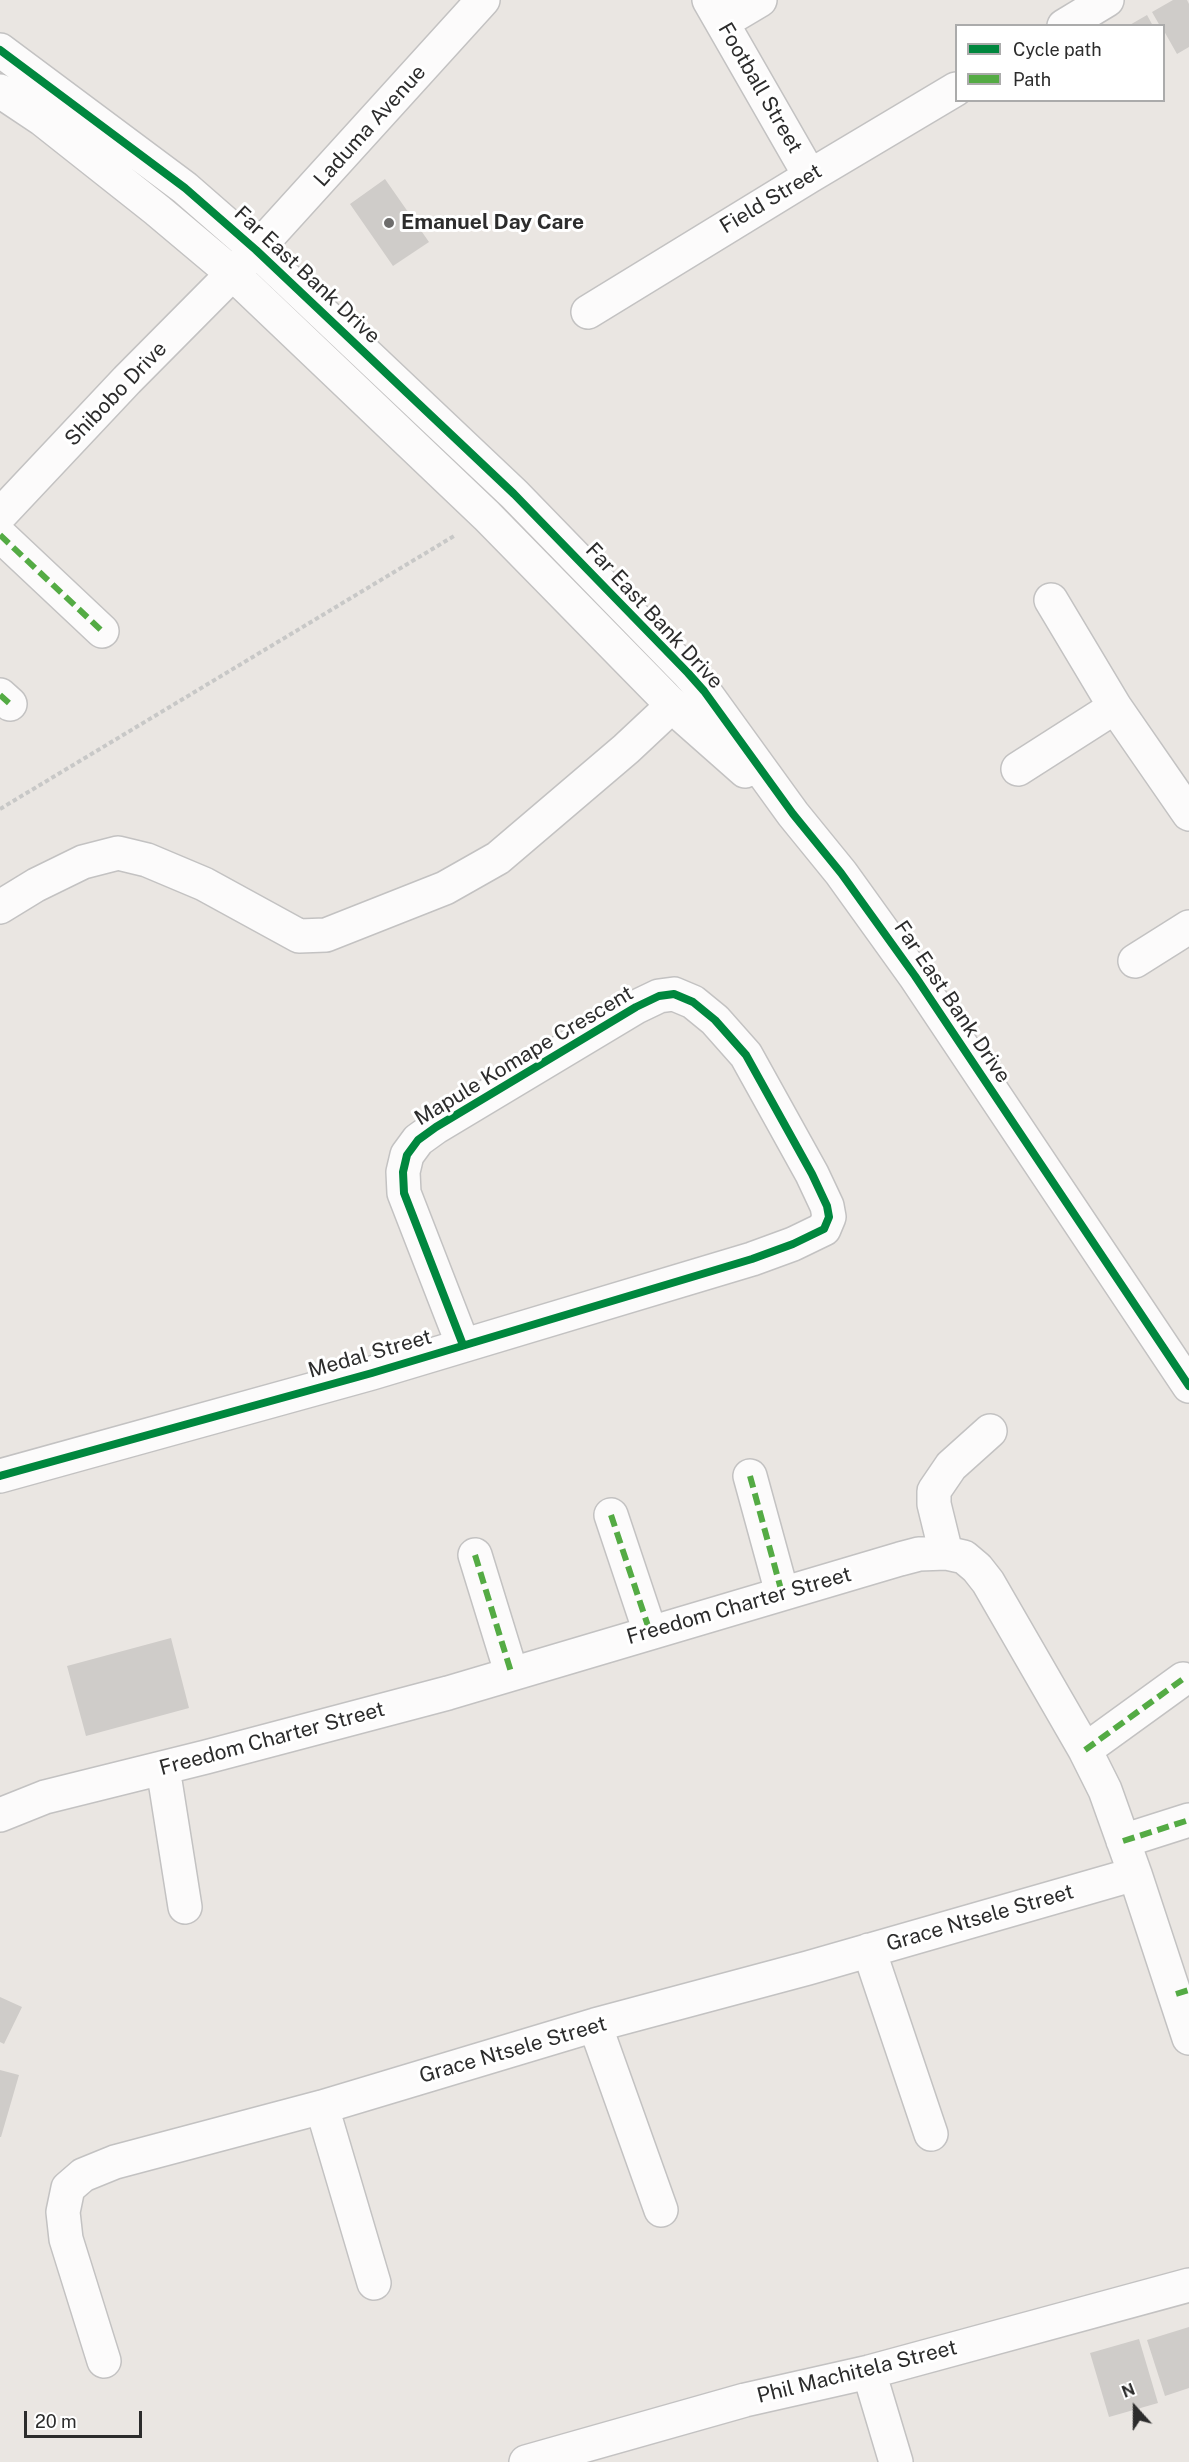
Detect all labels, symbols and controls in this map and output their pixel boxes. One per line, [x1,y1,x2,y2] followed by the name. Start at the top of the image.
[712,18,808,158] street label: Football Street
[955,24,1165,102] legend
[1013,39,1102,60] text: Cycle path
[309,60,431,192] street label: Laduma Avenue
[1013,69,1051,90] text: Path
[715,159,827,239] street label: Field Street
[229,201,385,349] street label: Far East Bank Drive
[401,210,584,236] place label: Emanuel Day Care
[382,216,396,230] marker: Emanuel Day Care
[60,336,172,452] street label: Shibobo Drive
[580,538,728,694] street label: Far East Bank Drive
[888,916,1016,1088] street label: Far East Bank Drive
[410,981,638,1131] street label: Mapule Komape Crescent
[305,1324,435,1384] street label: Medal Street
[624,1562,854,1650] street label: Freedom Charter Street
[156,1697,388,1781] street label: Freedom Charter Street
[883,1879,1077,1957] street label: Grace Ntsele Street
[416,2011,610,2089] street label: Grace Ntsele Street
[754,2335,960,2409] street label: Phil Machitela Street
[1105,2378,1165,2438] north arrow
[1119,2380,1138,2402] text: N
[27,2399,146,2437] scale bar
[35,2411,77,2432] text: 20 m

